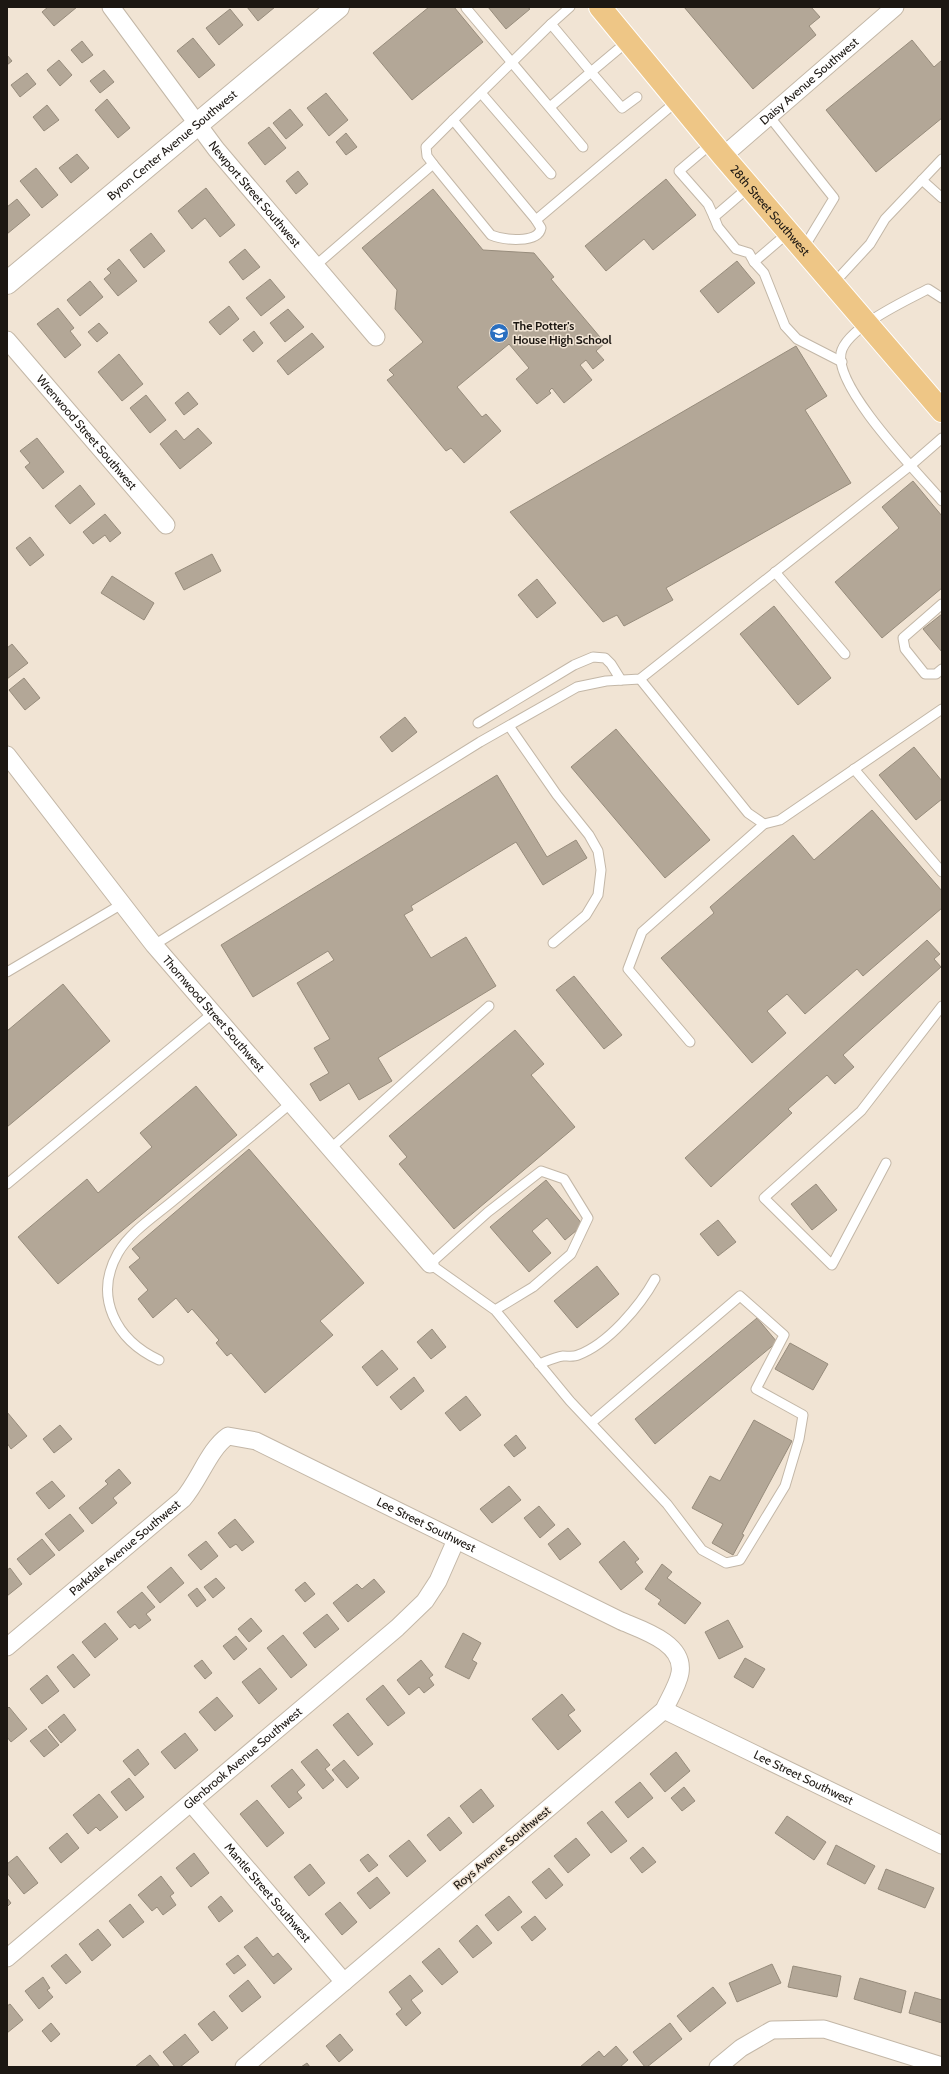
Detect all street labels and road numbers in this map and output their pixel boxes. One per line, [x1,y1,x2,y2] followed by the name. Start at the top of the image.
[756,34,861,128] street label: Daisy Avenue Southwest
[104,87,240,203] street label: Byron Center Avenue Southwest
[206,138,304,250] street label: Newport Street Southwest
[727,162,813,259] street label: 28th Street Southwest
[33,372,140,493] street label: Wrenwood Street Southwest
[159,952,268,1075] street label: Thornwood Street Southwest
[374,1494,478,1555] street label: Lee Street Southwest
[66,1497,183,1598] street label: Parkdale Avenue Southwest
[180,1704,305,1812] street label: Glenbrook Avenue Southwest
[751,1747,856,1808] street label: Lee Street Southwest
[450,1803,553,1893] street label: Roys Avenue Southwest
[222,1840,315,1945] street label: Mantle Street Southwest

